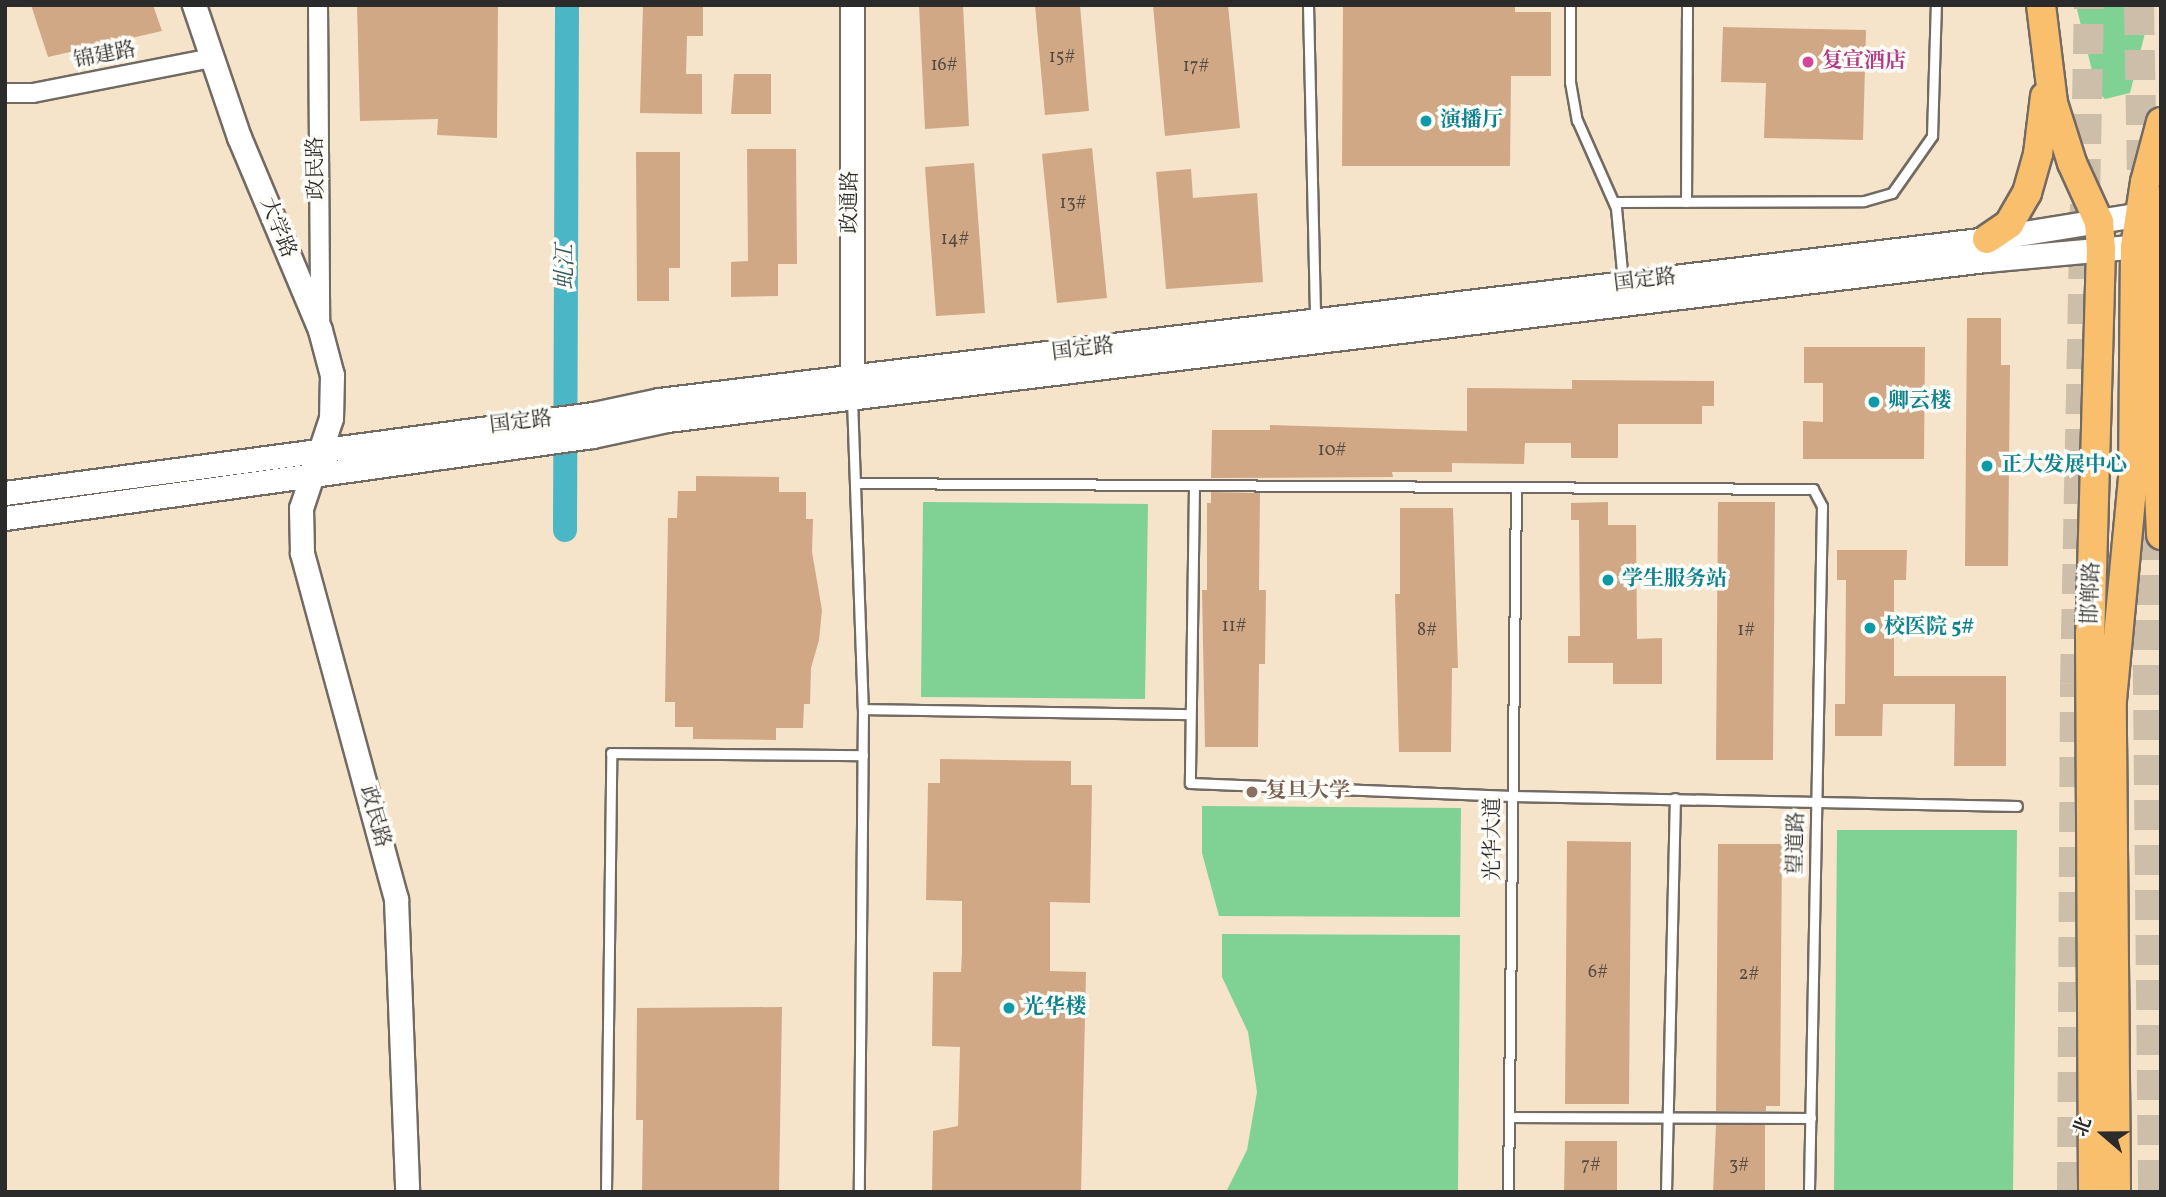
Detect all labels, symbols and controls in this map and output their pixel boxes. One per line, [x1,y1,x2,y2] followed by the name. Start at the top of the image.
[72,38,138,74] street label: 锦建路
[1049,47,1075,69] house number: 15#
[1822,49,1906,75] place label: 复宣酒店
[1800,54,1816,70] marker: 复宣酒店
[931,55,957,77] house number: 16#
[1183,56,1209,78] house number: 17#
[1440,108,1503,134] place label: 演播厅
[1418,113,1434,129] marker: 演播厅
[304,136,330,200] street label: 政民路
[838,171,864,233] street label: 政通路
[1060,193,1086,215] house number: 13#
[254,194,300,262] street label: 大学路
[941,229,969,251] house number: 14#
[552,244,580,290] water label: 虬江
[1612,265,1678,297] street label: 国定路
[1050,334,1116,366] street label: 国定路
[1888,389,1951,415] place label: 卿云楼
[1866,394,1882,410] marker: 卿云楼
[488,407,554,439] street label: 国定路
[1318,440,1346,462] house number: 10#
[2001,453,2127,479] place label: 正大发展中心
[1979,458,1995,474] marker: 正大发展中心
[2078,561,2106,625] street label: 邯郸路
[1622,567,1727,593] place label: 学生服务站
[1600,572,1616,588] marker: 学生服务站
[1884,615,1974,641] place label: 校医院 5#
[1222,616,1246,638] house number: 11#
[1417,620,1437,642] house number: 8#
[1737,620,1755,642] house number: 1#
[1862,620,1878,636] marker: 校医院 5#
[1266,779,1350,805] place label: 复旦大学
[353,783,395,851] street label: 政民路
[1244,784,1260,800] marker: 复旦大学
[1481,797,1507,881] street label: 光华大道
[1784,811,1810,875] street label: 望道路
[1588,962,1608,984] house number: 6#
[1739,964,1759,986] house number: 2#
[1023,995,1086,1021] place label: 光华楼
[1001,1000,1017,1016] marker: 光华楼
[2068,1099,2138,1169] north arrow
[2068,1113,2099,1140] text: 北
[1581,1155,1601,1177] house number: 7#
[1729,1155,1749,1177] house number: 3#

